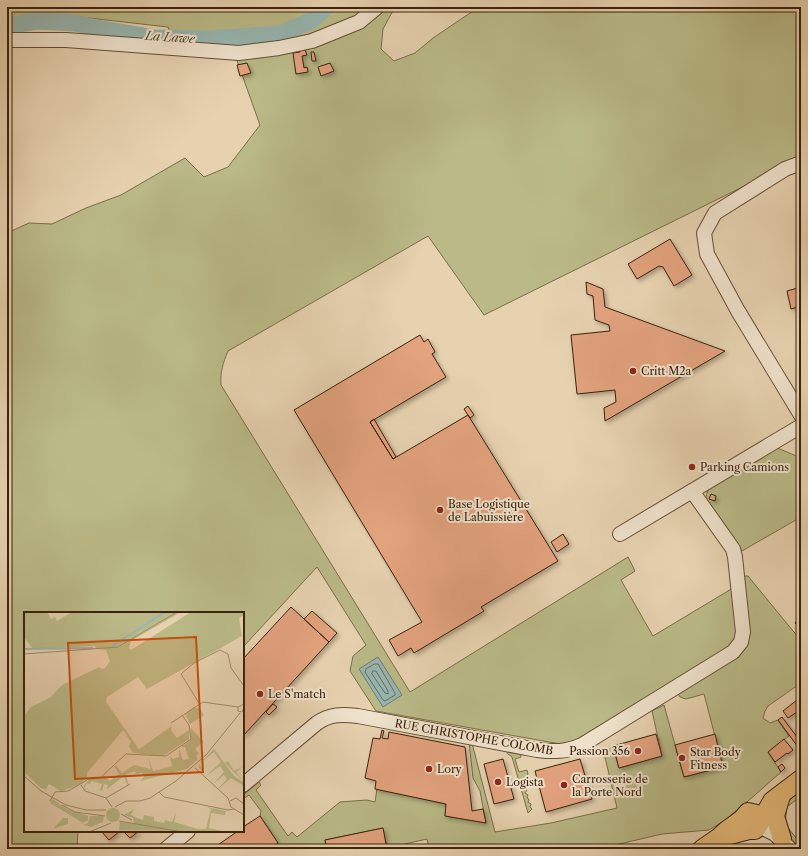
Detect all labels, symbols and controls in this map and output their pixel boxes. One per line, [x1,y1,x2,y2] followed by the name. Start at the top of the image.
[144,28,196,46] water label: La Lawe
[641,364,692,378] place label: Critt M2a
[628,366,638,376] marker: Critt M2a
[700,460,789,474] place label: Parking Camions
[687,462,697,472] marker: Parking Camions
[448,497,530,524] place label: Base Logistique de Labuissière
[435,505,445,515] marker: Base Logistique de Labuissière
[24,612,244,832] inset map
[268,687,326,701] place label: Le S'match
[255,689,265,699] marker: Le S'match
[394,716,555,758] street label: RUE CHRISTOPHE COLOMB
[569,744,631,758] place label: Passion 356
[690,745,742,772] place label: Star Body Fitness
[633,746,643,756] marker: Passion 356
[677,753,687,763] marker: Star Body Fitness
[437,762,463,776] place label: Lory
[424,764,434,774] marker: Lory
[572,772,648,799] place label: Carrosserie de la Porte Nord
[506,775,544,789] place label: Logista
[493,777,503,787] marker: Logista
[559,780,569,790] marker: Carrosserie de la Porte Nord

